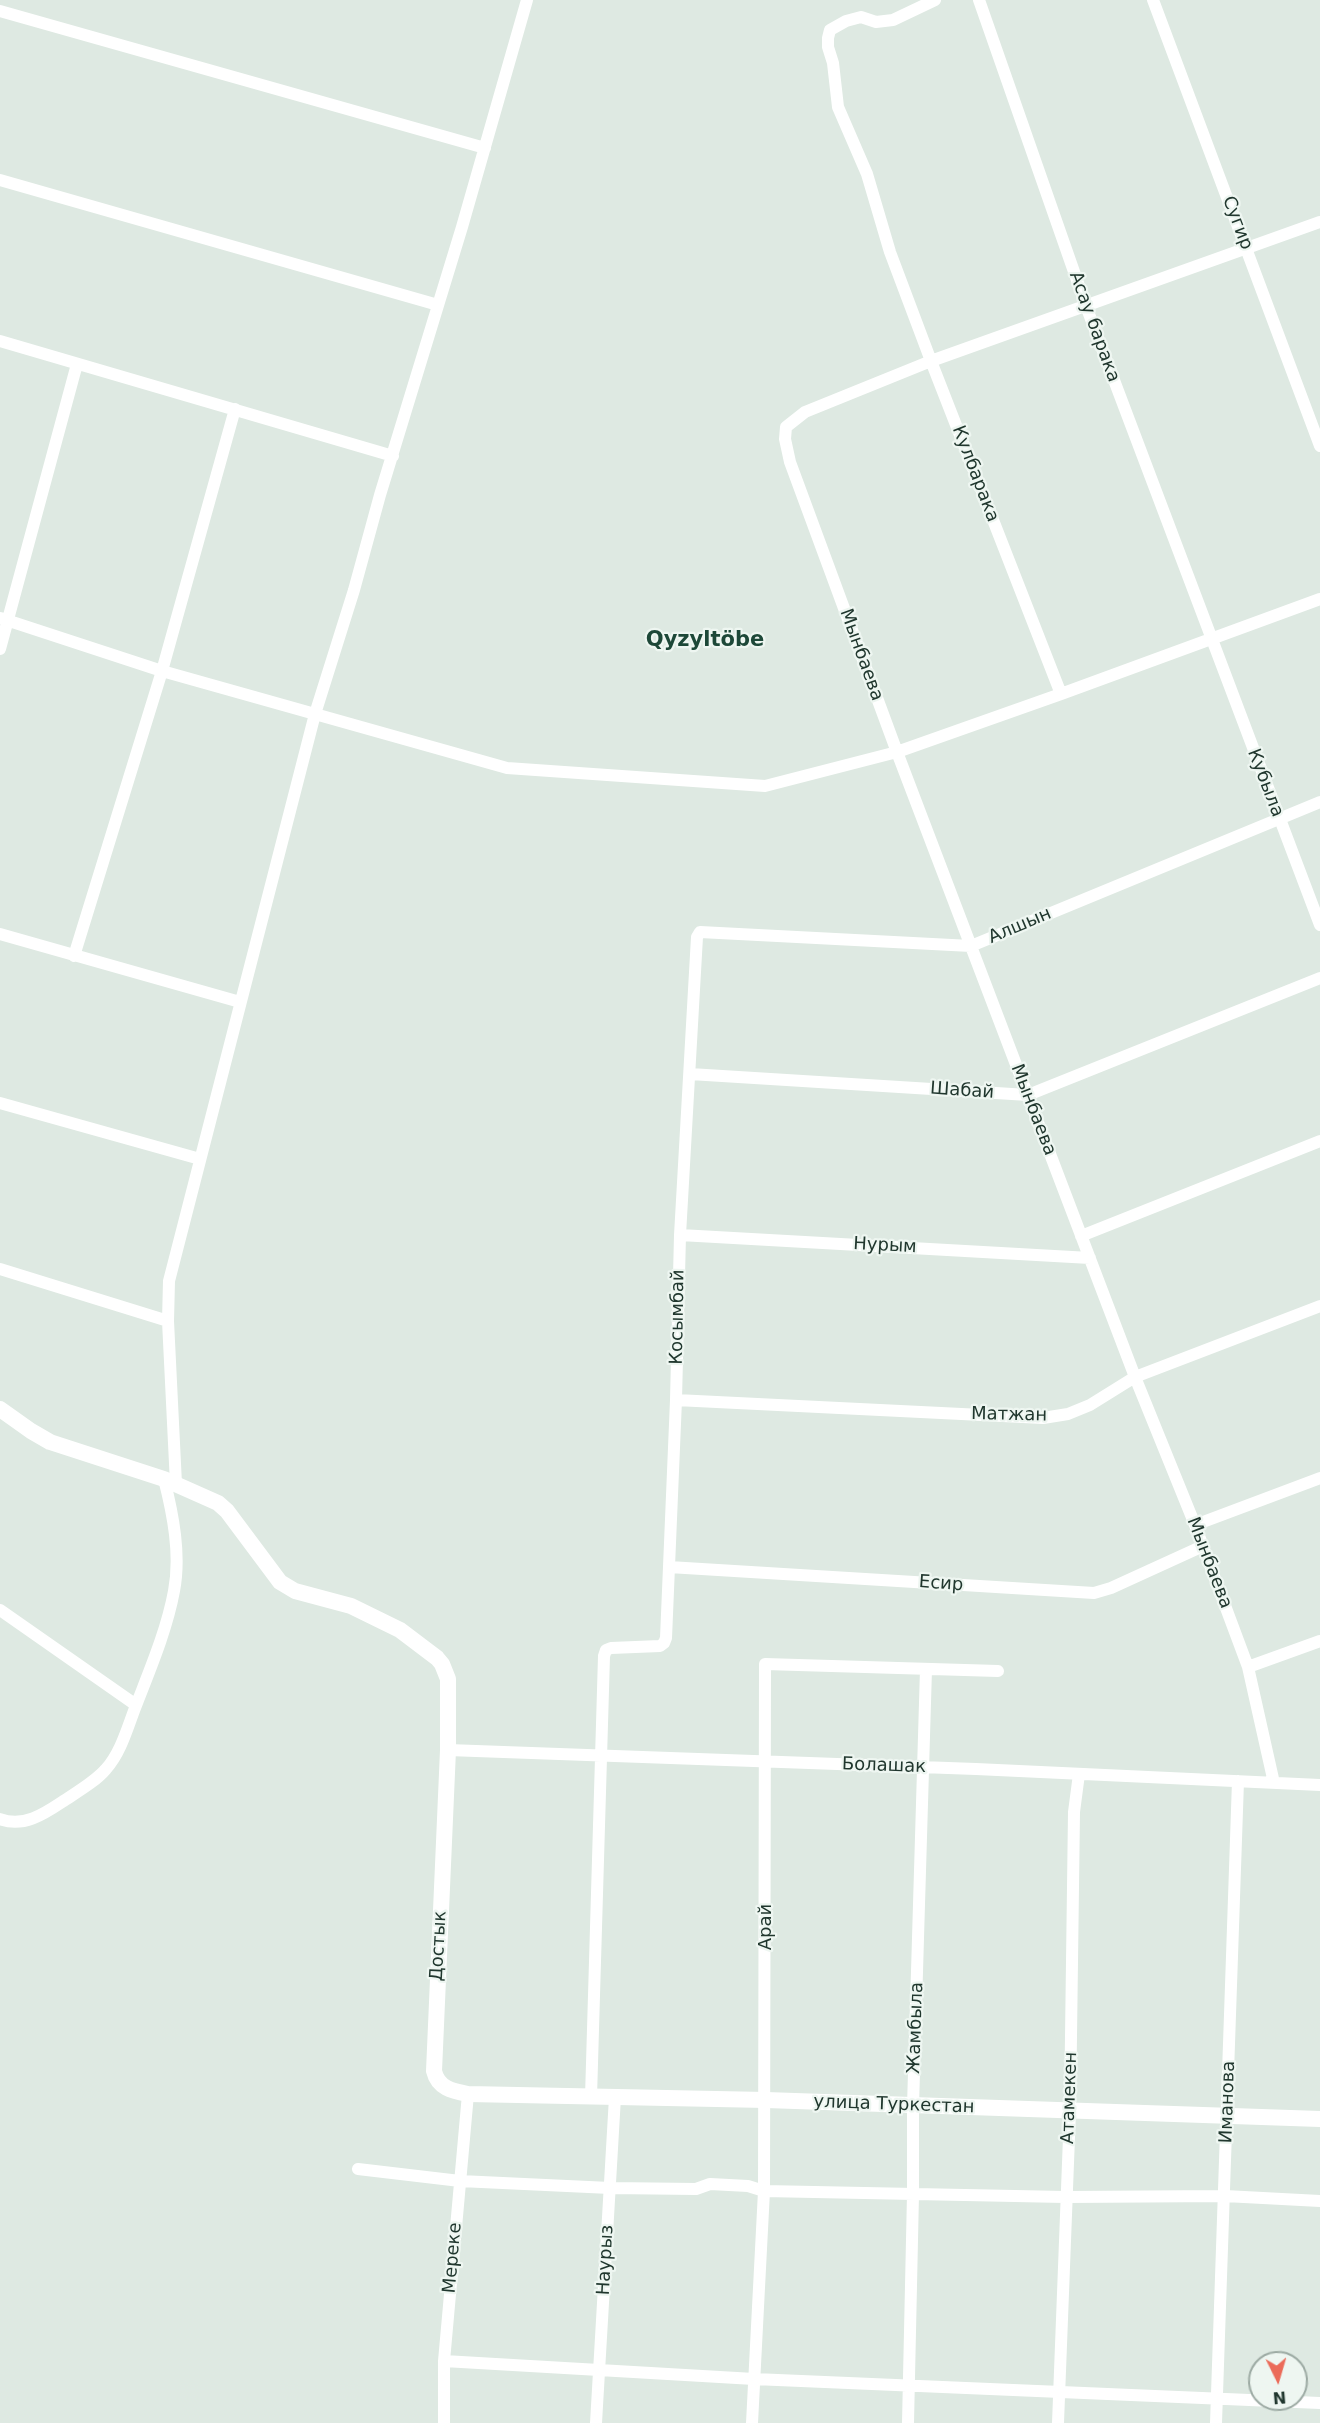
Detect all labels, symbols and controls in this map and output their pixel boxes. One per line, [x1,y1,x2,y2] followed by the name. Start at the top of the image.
[1217,193,1257,253] street label: Сугир
[1064,269,1124,385] street label: Асау барака
[947,423,1003,525] street label: Кулбарака
[834,606,888,704] street label: Мынбаева
[646,628,764,654] district label: Qyzyltöbe
[1242,746,1288,820] street label: Кубыла
[985,903,1055,949] street label: Алшын
[1006,1061,1060,1159] street label: Мынбаева
[929,1078,995,1104] street label: Шабай
[853,1234,917,1258] street label: Нурым
[666,1269,690,1365] street label: Косымбай
[971,1404,1047,1426] street label: Матжан
[1182,1514,1236,1612] street label: Мынбаева
[918,1572,964,1596] street label: Есир
[842,1754,926,1778] street label: Болашак
[755,1904,777,1950] street label: Арай
[426,1910,452,1982] street label: Достык
[904,1982,928,2074] street label: Жамбыла
[1058,2052,1082,2144] street label: Атамекен
[1216,2060,1240,2144] street label: Иманова
[813,2091,975,2119] street label: улица Туркестан
[439,2222,467,2294] street label: Мереке
[593,2224,619,2296] street label: Наурыз
[1248,2351,1308,2411] north arrow
[1272,2387,1287,2407] text: N

